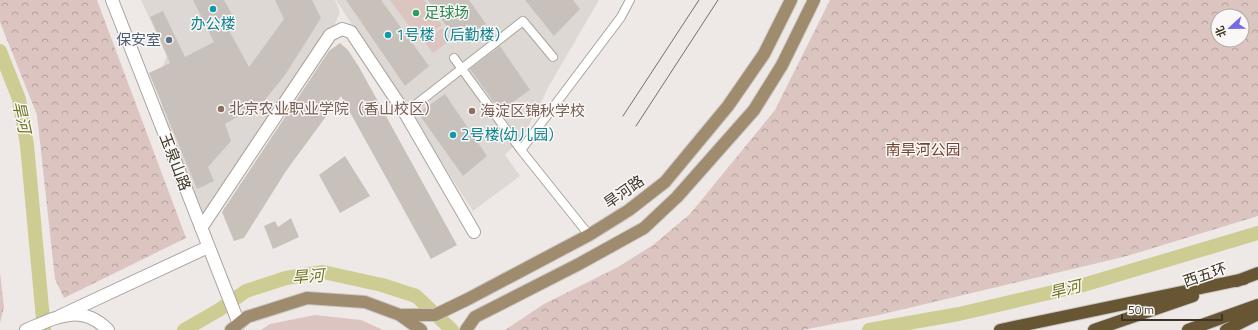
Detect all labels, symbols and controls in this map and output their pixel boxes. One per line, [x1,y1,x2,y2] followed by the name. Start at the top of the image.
[424,1,469,24] place label: 足球场
[208,4,218,14] marker: 办公楼
[411,8,421,18] marker: 足球场
[1210,8,1250,48] north arrow
[190,12,236,35] place label: 办公楼
[396,23,509,46] place label: 1号楼（后勤楼）
[1211,24,1230,40] text: 北
[116,28,161,51] place label: 保安室
[383,30,393,40] marker: 1号楼（后勤楼）
[164,35,174,45] marker: 保安室
[229,97,439,120] place label: 北京农业职业学院（香山校区）
[7,99,38,138] water label: 旱河
[480,99,585,122] place label: 海淀区锦秋学校
[216,104,226,114] marker: 北京农业职业学院（香山校区）
[467,106,477,116] marker: 海淀区锦秋学校
[461,123,563,146] place label: 2号楼(幼儿园）
[154,130,197,194] street label: 玉泉山路
[448,130,458,140] marker: 2号楼(幼儿园）
[885,138,961,161] park label: 南旱河公园
[599,169,649,214] street label: 旱河路
[1180,256,1230,293] street label: 西五环
[291,262,328,289] water label: 旱河
[1047,273,1086,305] water label: 旱河
[1122,296,1222,322] scale bar
[1128,300,1154,319] text: 50 m

